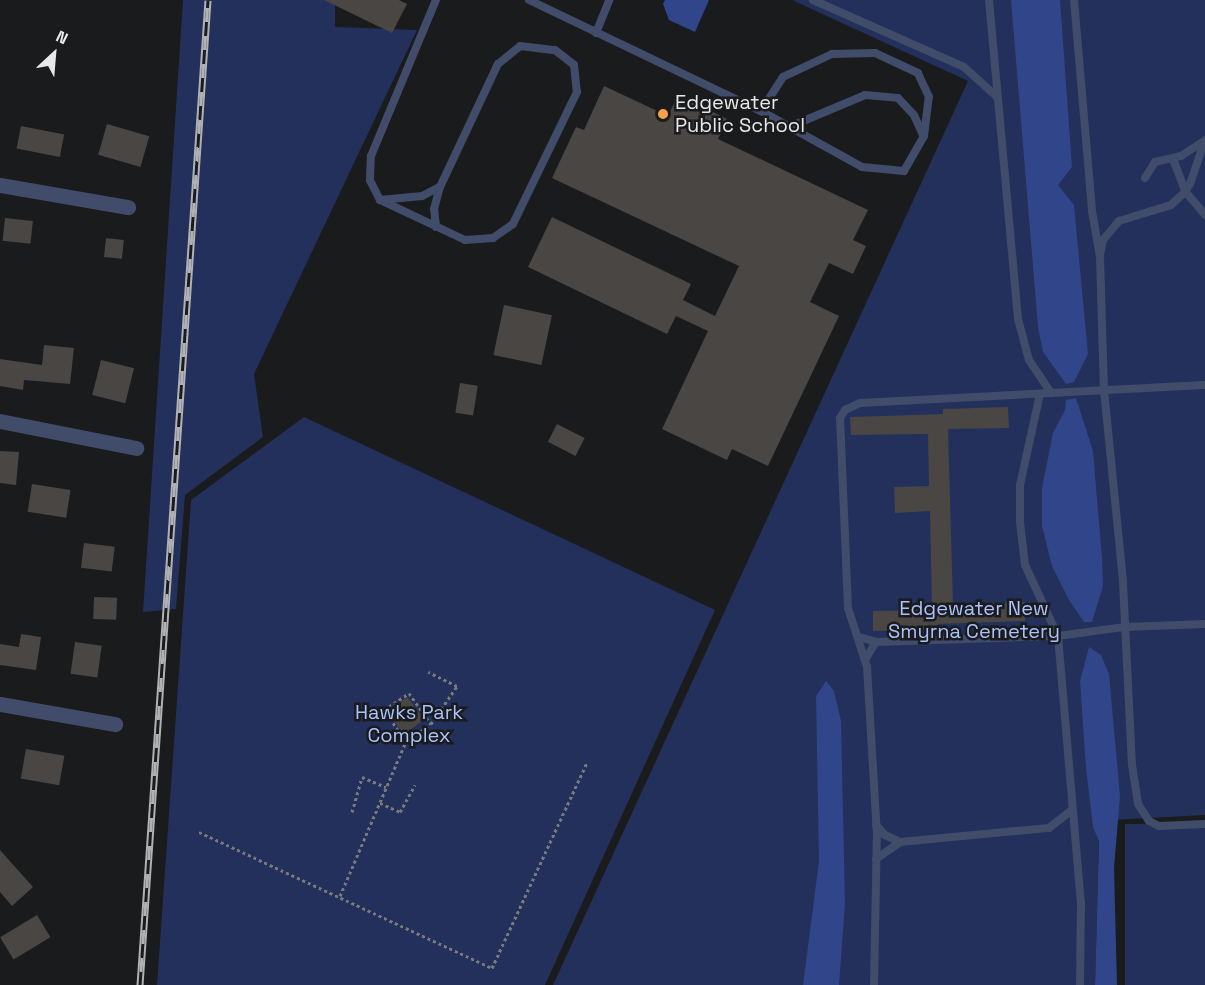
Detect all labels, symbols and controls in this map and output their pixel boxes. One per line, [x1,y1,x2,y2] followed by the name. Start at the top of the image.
[24,24,84,84] north arrow
[53,26,72,49] text: N
[675,90,805,137] place label: Edgewater Public School
[656,107,670,121] marker: Edgewater Public School
[888,597,1060,644] park label: Edgewater New Smyrna Cemetery
[355,700,463,747] park label: Hawks Park Complex

